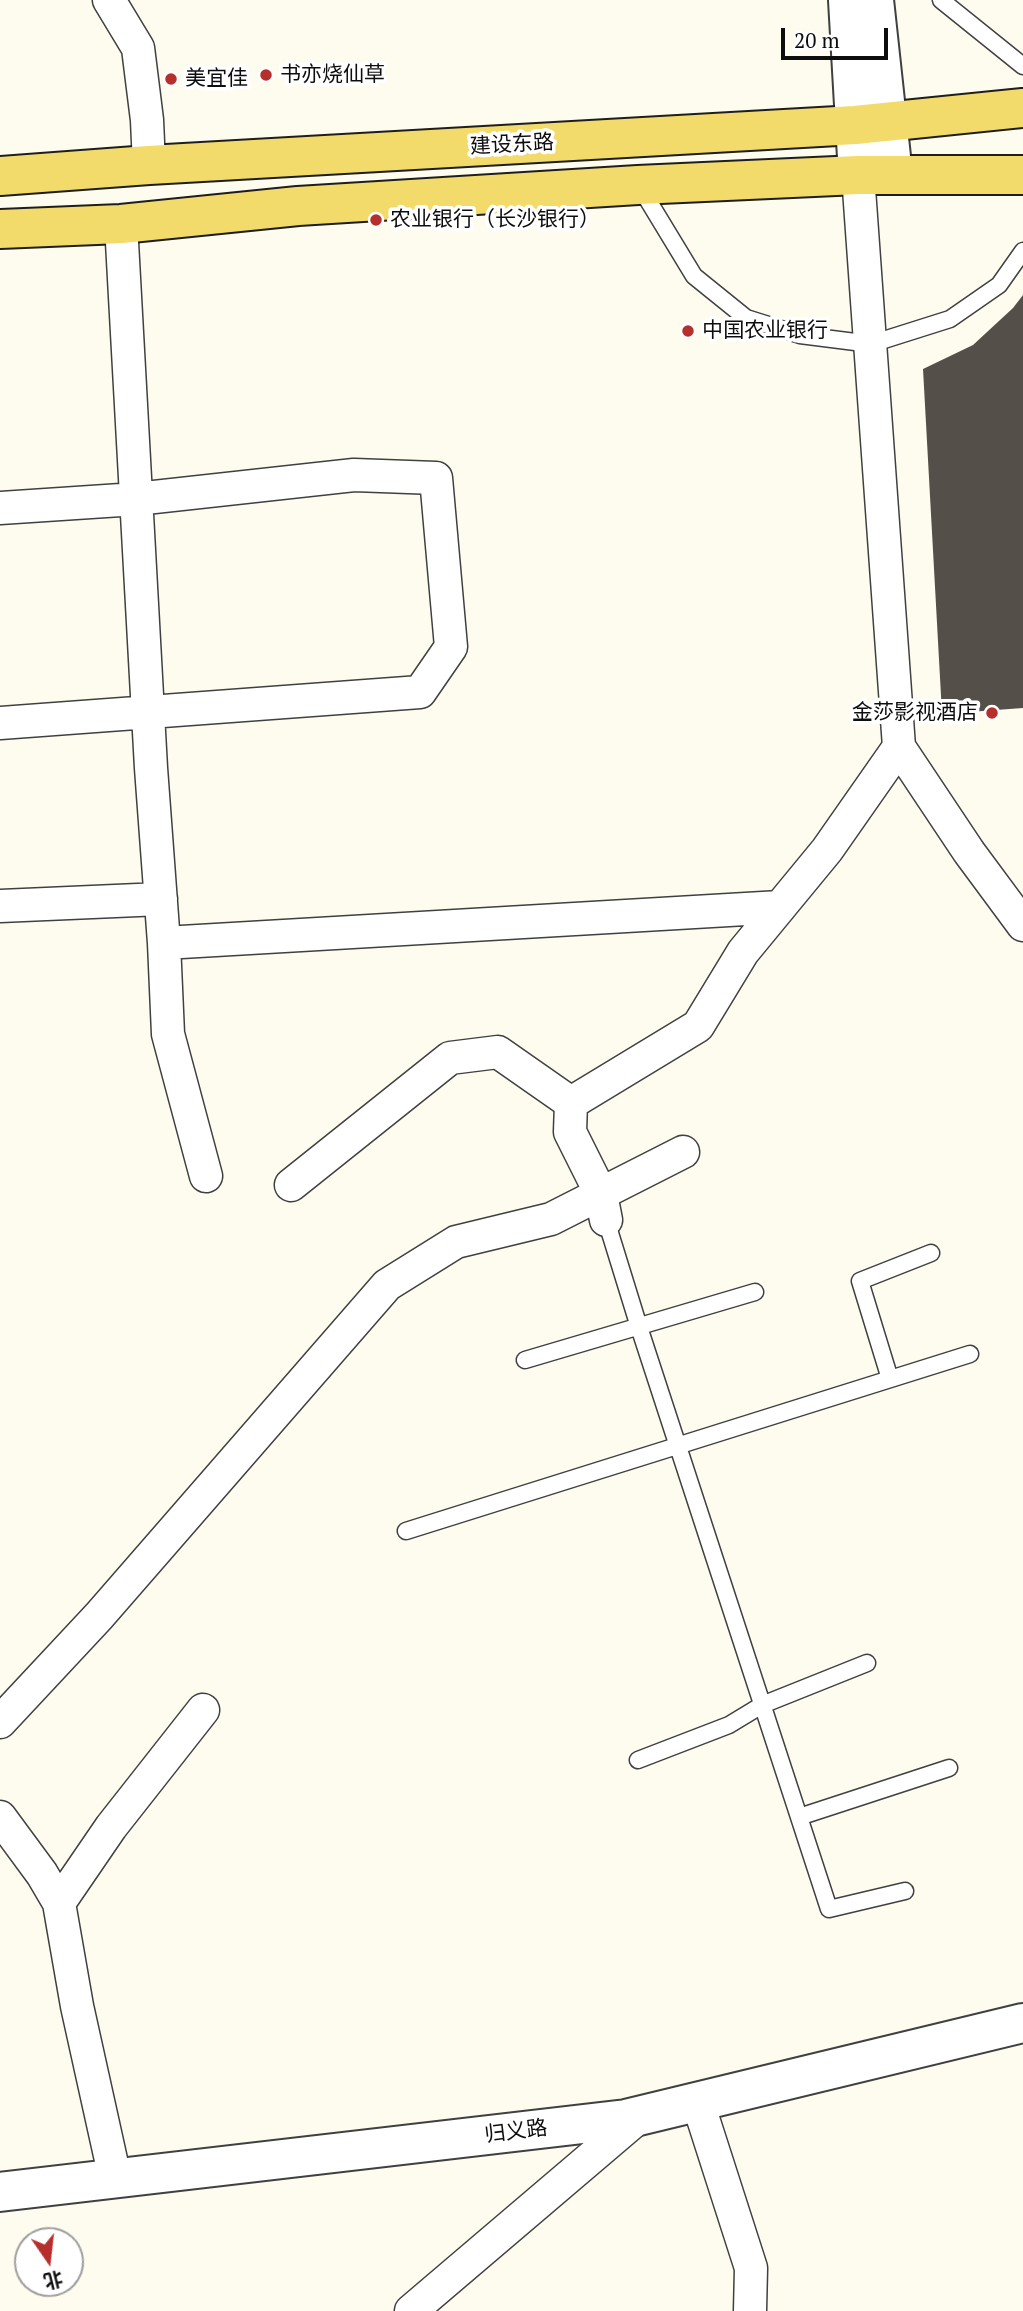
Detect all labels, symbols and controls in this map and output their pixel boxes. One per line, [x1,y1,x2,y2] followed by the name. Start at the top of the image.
[785,14,892,58] scale bar
[794,26,840,54] text: 20 m
[280,62,385,88] place label: 书亦烧仙草
[185,66,248,92] place label: 美宜佳
[258,67,274,83] marker: 书亦烧仙草
[163,71,179,87] marker: 美宜佳
[469,130,555,160] street label: 建设东路
[390,207,600,233] place label: 农业银行（长沙银行）
[368,212,384,228] marker: 农业银行（长沙银行）
[702,318,828,344] place label: 中国农业银行
[680,323,696,339] marker: 中国农业银行
[852,700,978,726] place label: 金莎影视酒店
[984,705,1000,721] marker: 金莎影视酒店
[483,2116,549,2148] street label: 归义路
[14,2227,84,2297] north arrow
[41,2266,66,2295] text: 北

